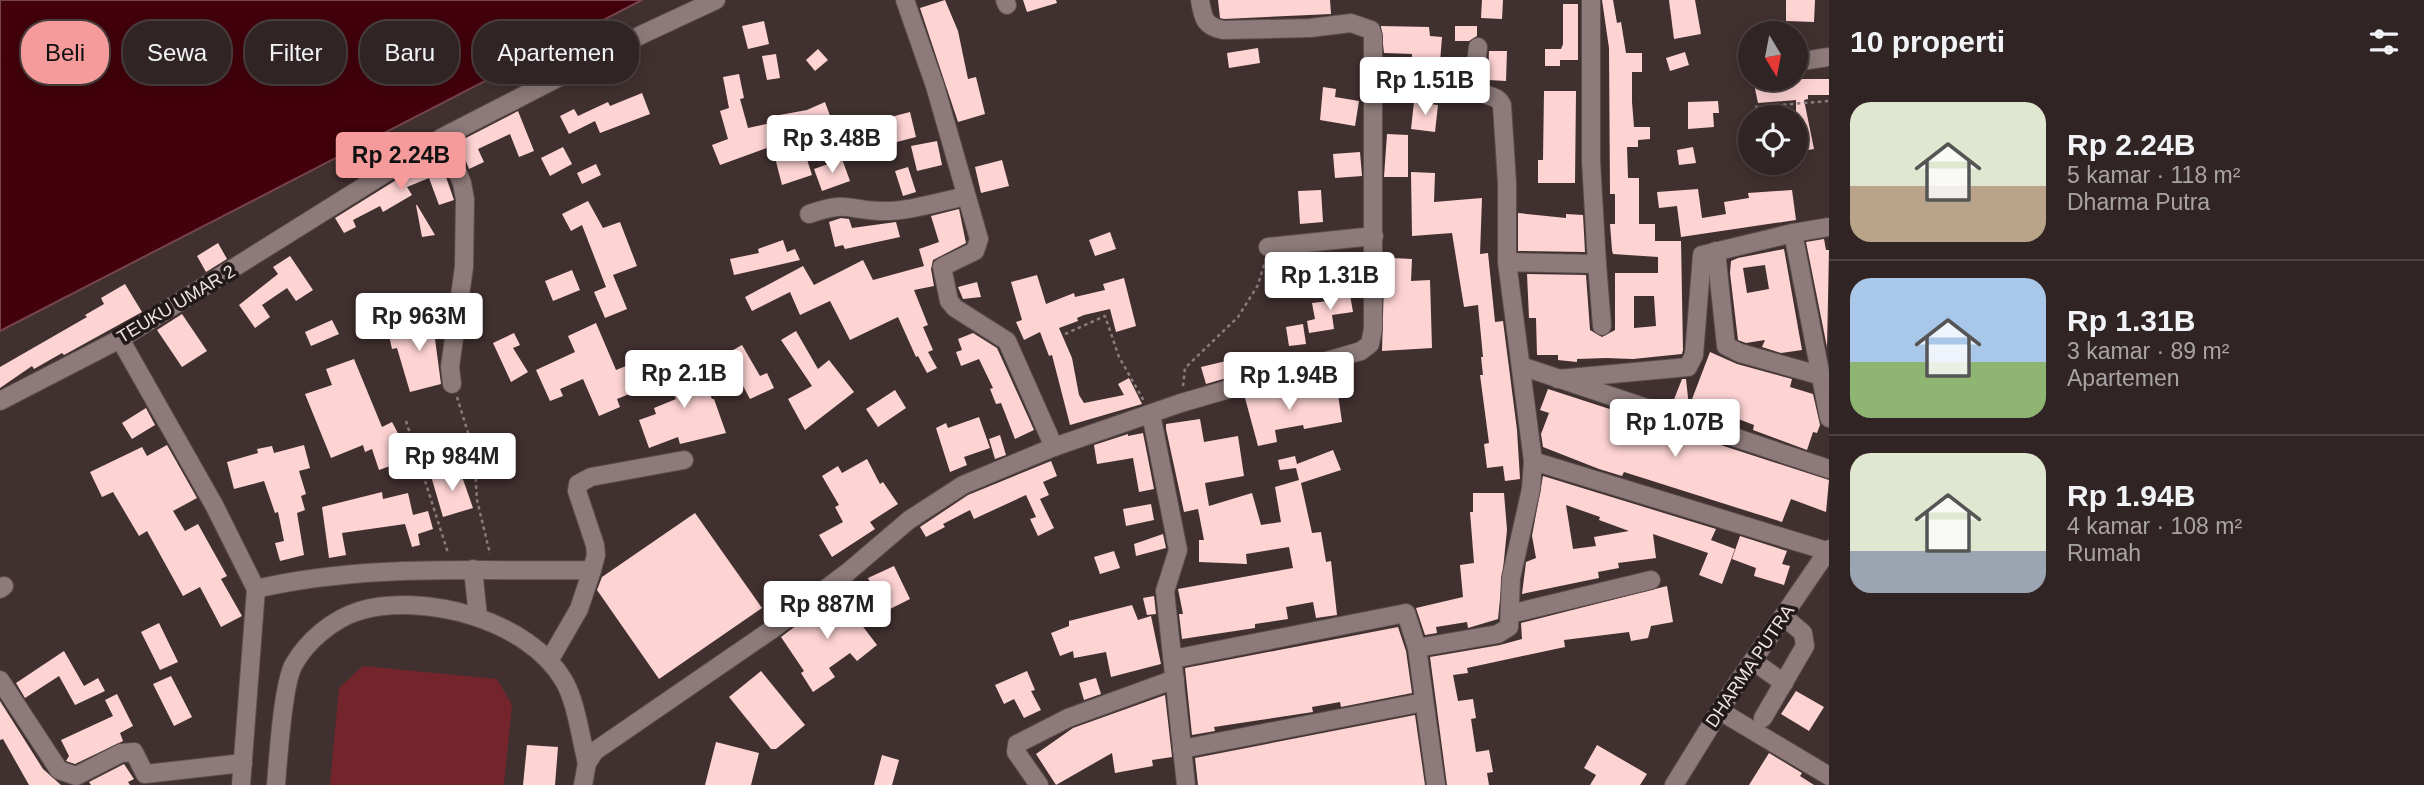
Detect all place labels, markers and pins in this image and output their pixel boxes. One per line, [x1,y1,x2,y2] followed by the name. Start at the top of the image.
[1353,58,1497,117] pin: Rp 1.51B
[760,116,904,175] pin: Rp 3.48B
[329,132,473,192] pin: Rp 2.24B
[1258,252,1402,312] pin: Rp 1.31B
[354,294,484,353] pin: Rp 963M
[619,350,749,410] pin: Rp 2.1B
[1217,352,1361,412] pin: Rp 1.94B
[1603,400,1747,459] pin: Rp 1.07B
[387,434,517,493] pin: Rp 984M
[762,582,892,641] pin: Rp 887M

